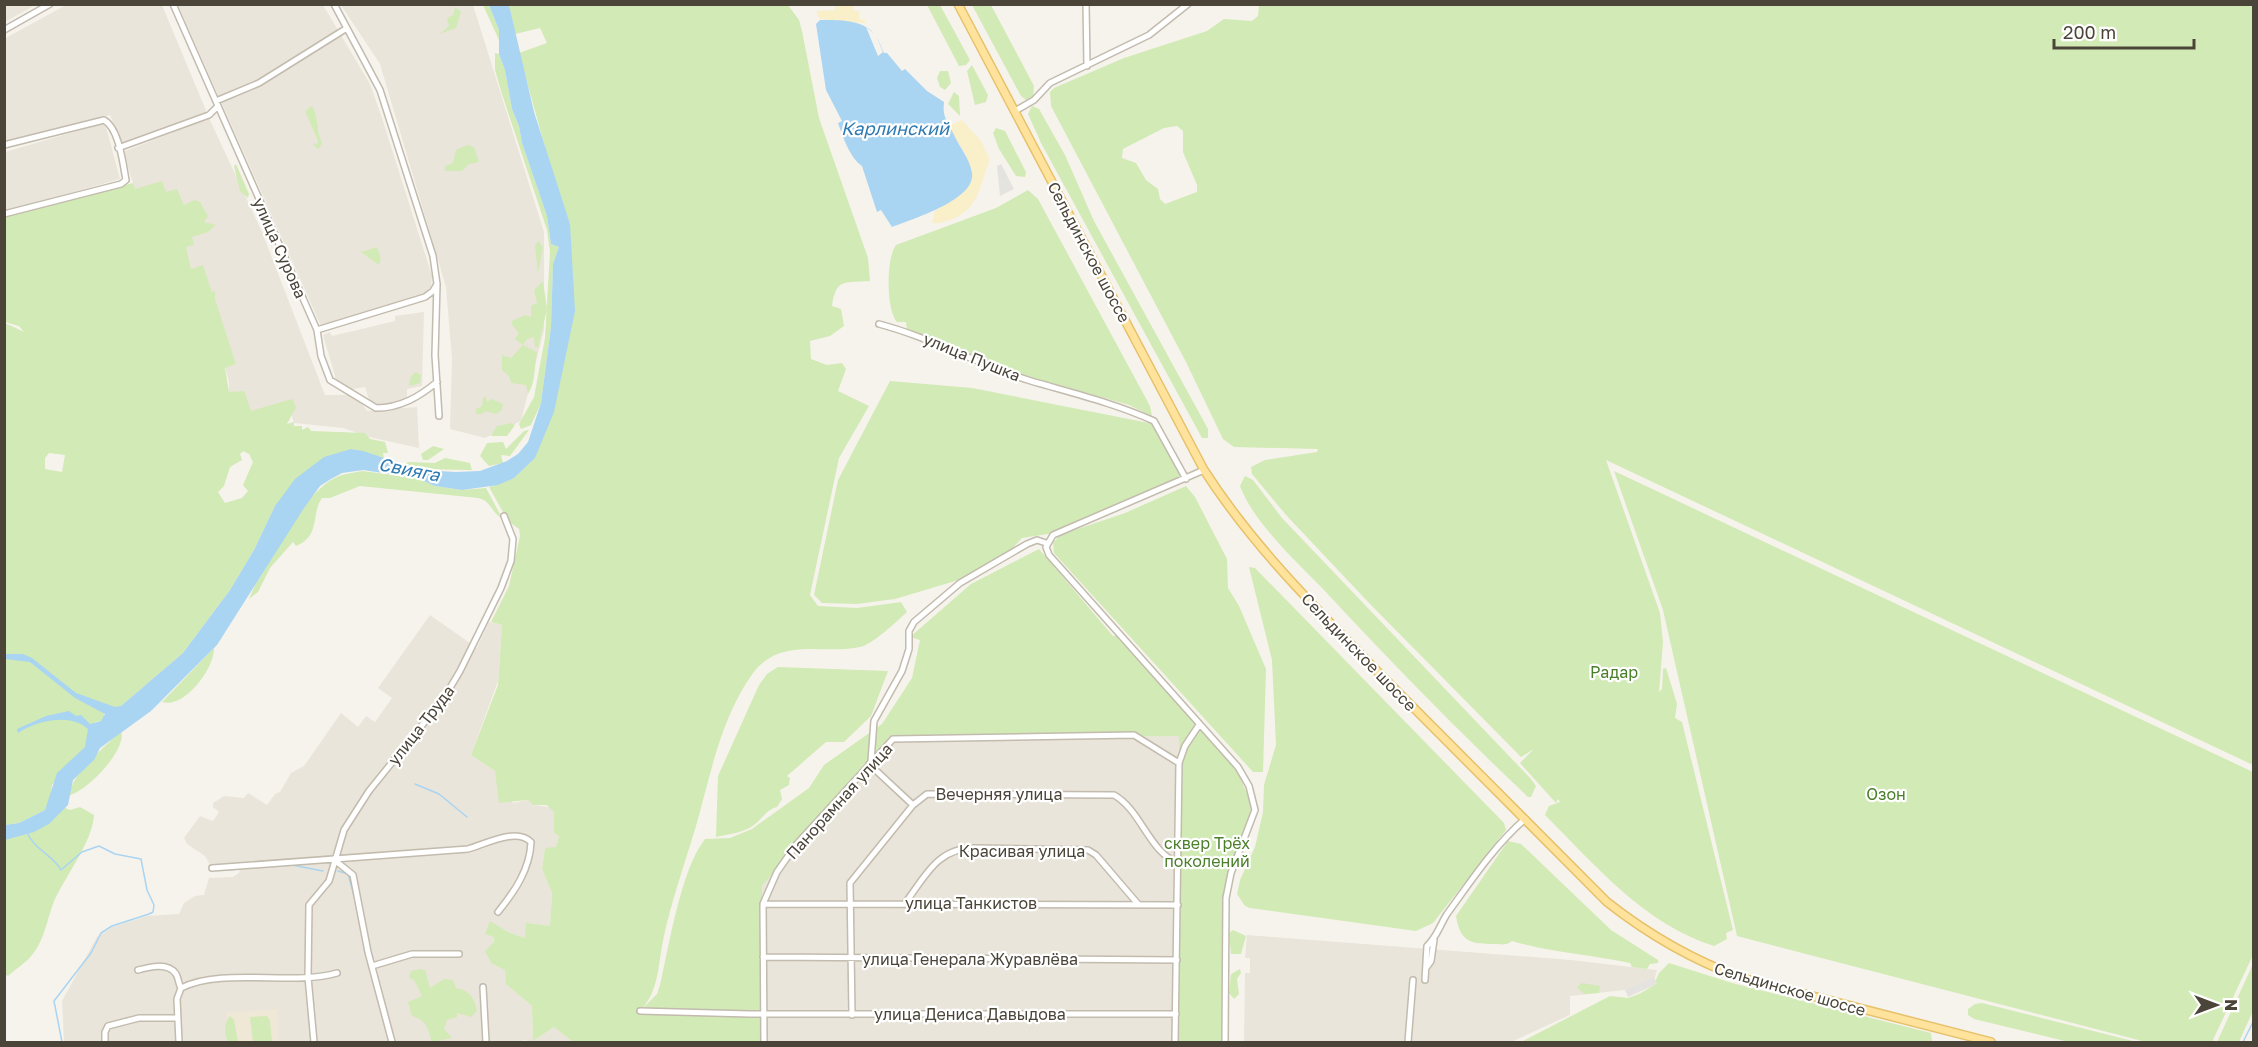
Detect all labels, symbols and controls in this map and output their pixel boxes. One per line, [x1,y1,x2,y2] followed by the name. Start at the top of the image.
[2054,12,2194,50] scale bar
[2063,21,2116,43] text: 200 m
[841,117,950,139] water label: Карлинский
[1043,178,1135,326] street label: Сельдинское шоссе
[249,194,311,302] street label: улица Сурова
[921,328,1023,386] street label: улица Пушка
[377,452,442,486] water label: Свияга
[1297,589,1421,715] street label: Сельдинское шоссе
[1590,662,1638,682] park label: Радар
[383,681,459,769] street label: улица Труда
[782,739,896,863] street label: Панорамная улица
[936,784,1062,804] street label: Вечерняя улица
[1866,784,1906,804] park label: Озон
[1164,833,1250,871] park label: сквер Трёх поколений
[959,841,1085,861] street label: Красивая улица
[905,893,1037,913] street label: улица Танкистов
[862,949,1078,969] street label: улица Генерала Журавлёва
[1712,958,1868,1020] street label: Сельдинское шоссе
[2186,975,2246,1035] north arrow
[2221,999,2241,1011] text: N
[874,1004,1066,1024] street label: улица Дениса Давыдова

